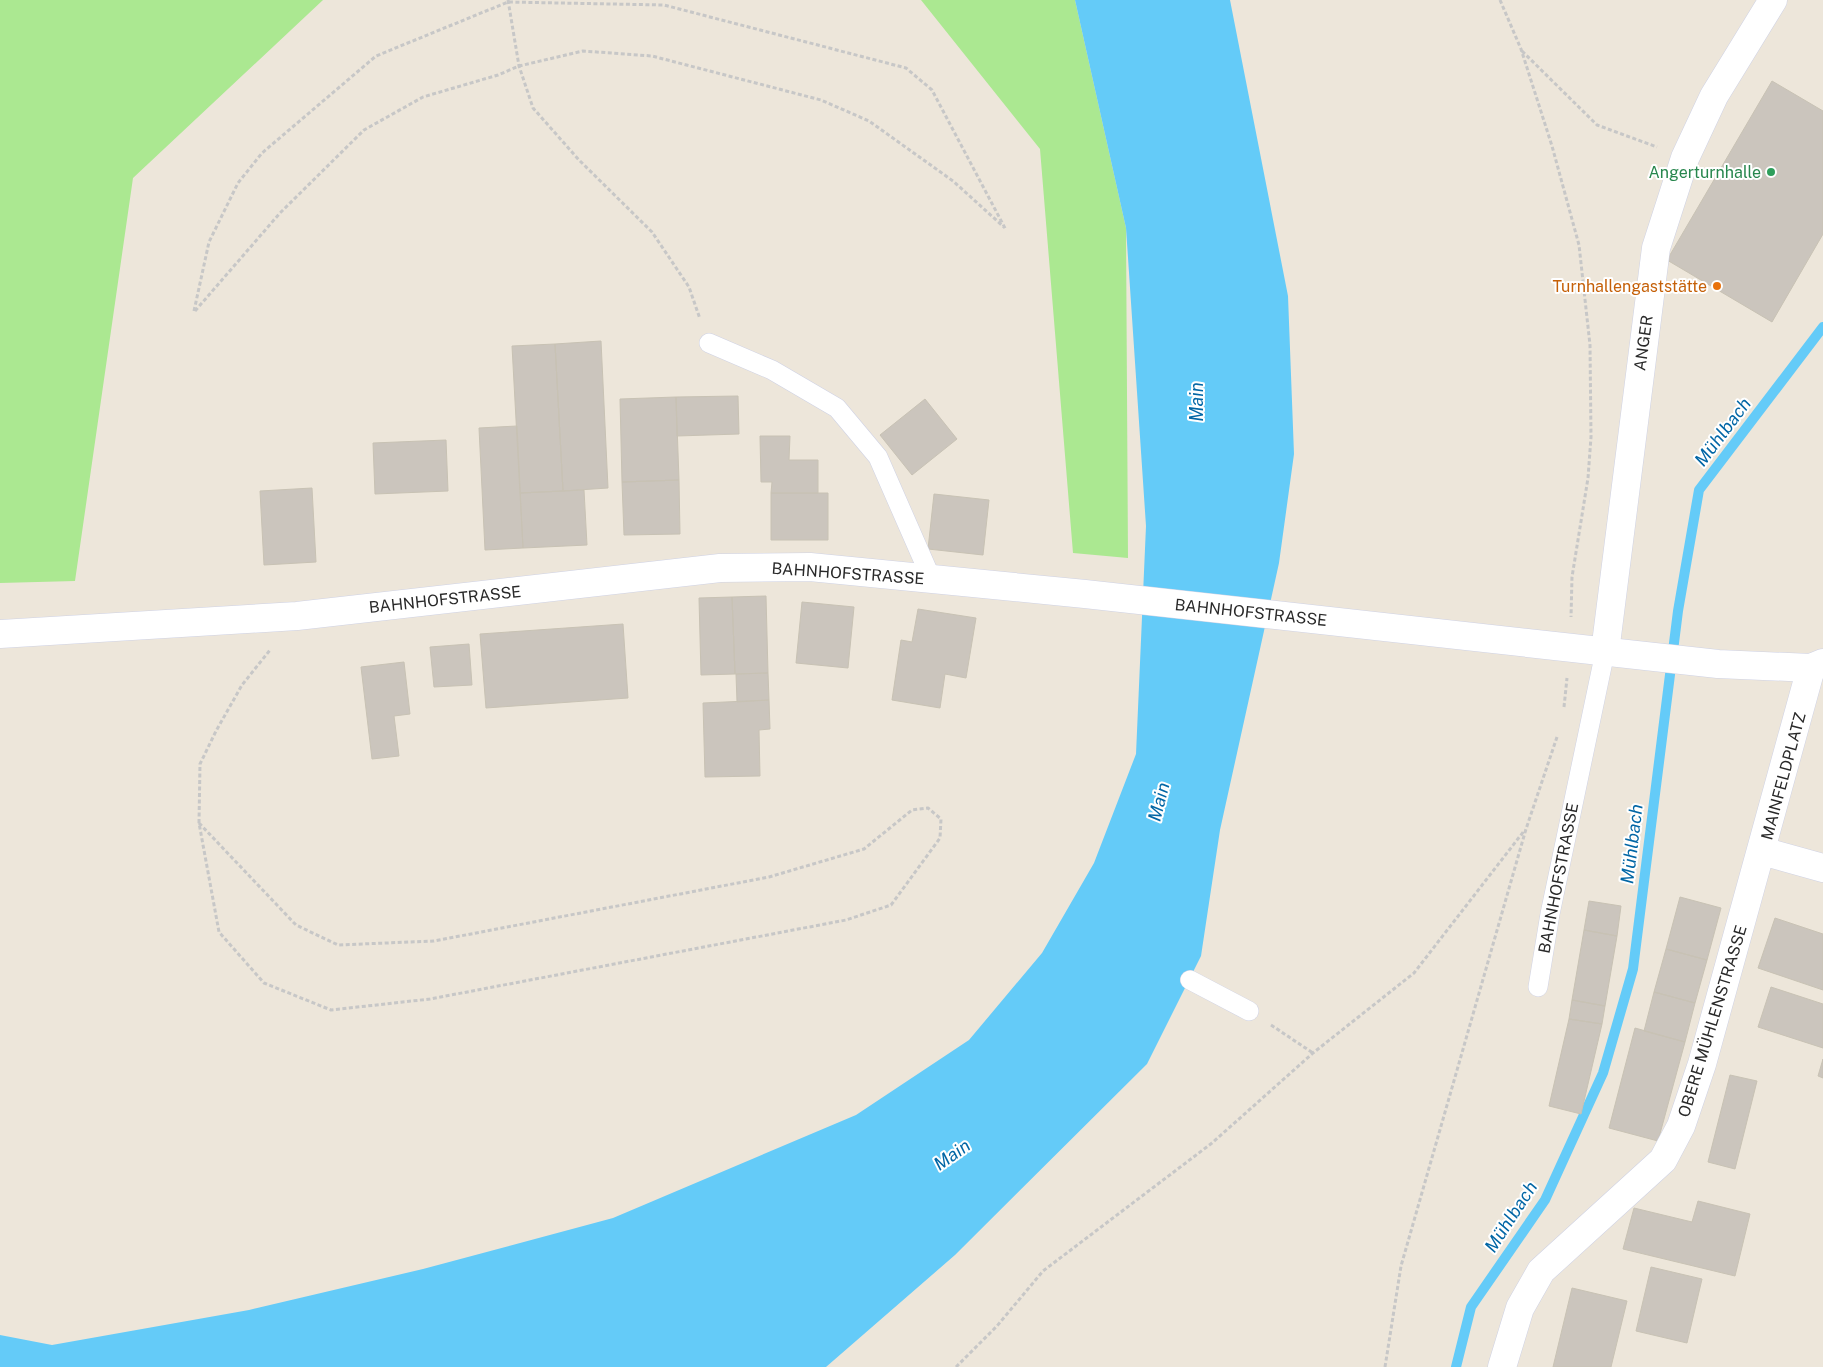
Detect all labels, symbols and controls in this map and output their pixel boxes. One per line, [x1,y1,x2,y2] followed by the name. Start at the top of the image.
[1648,163,1761,182] place label: Angerturnhalle
[1765,166,1777,178] marker: Angerturnhalle
[1552,277,1707,296] place label: Turnhallengaststätte
[1711,280,1723,292] marker: Turnhallengaststätte
[1630,314,1657,372] street label: ANGER
[1186,382,1207,422] water label: Main
[1690,393,1755,470] water label: Mühlbach
[771,559,925,588] street label: BAHNHOFSTRASSE
[368,582,522,617] street label: BAHNHOFSTRASSE
[1174,595,1328,630] street label: BAHNHOFSTRASSE
[1757,710,1810,842] street label: MAINFELDPLATZ
[1144,780,1173,824] water label: Main
[1535,801,1582,955] street label: BAHNHOFSTRASSE
[1616,803,1647,885] water label: Mühlbach
[1673,923,1751,1119] street label: OBERE MÜHLENSTRASSE
[930,1135,974,1175] water label: Main
[1480,1177,1541,1256] water label: Mühlbach

